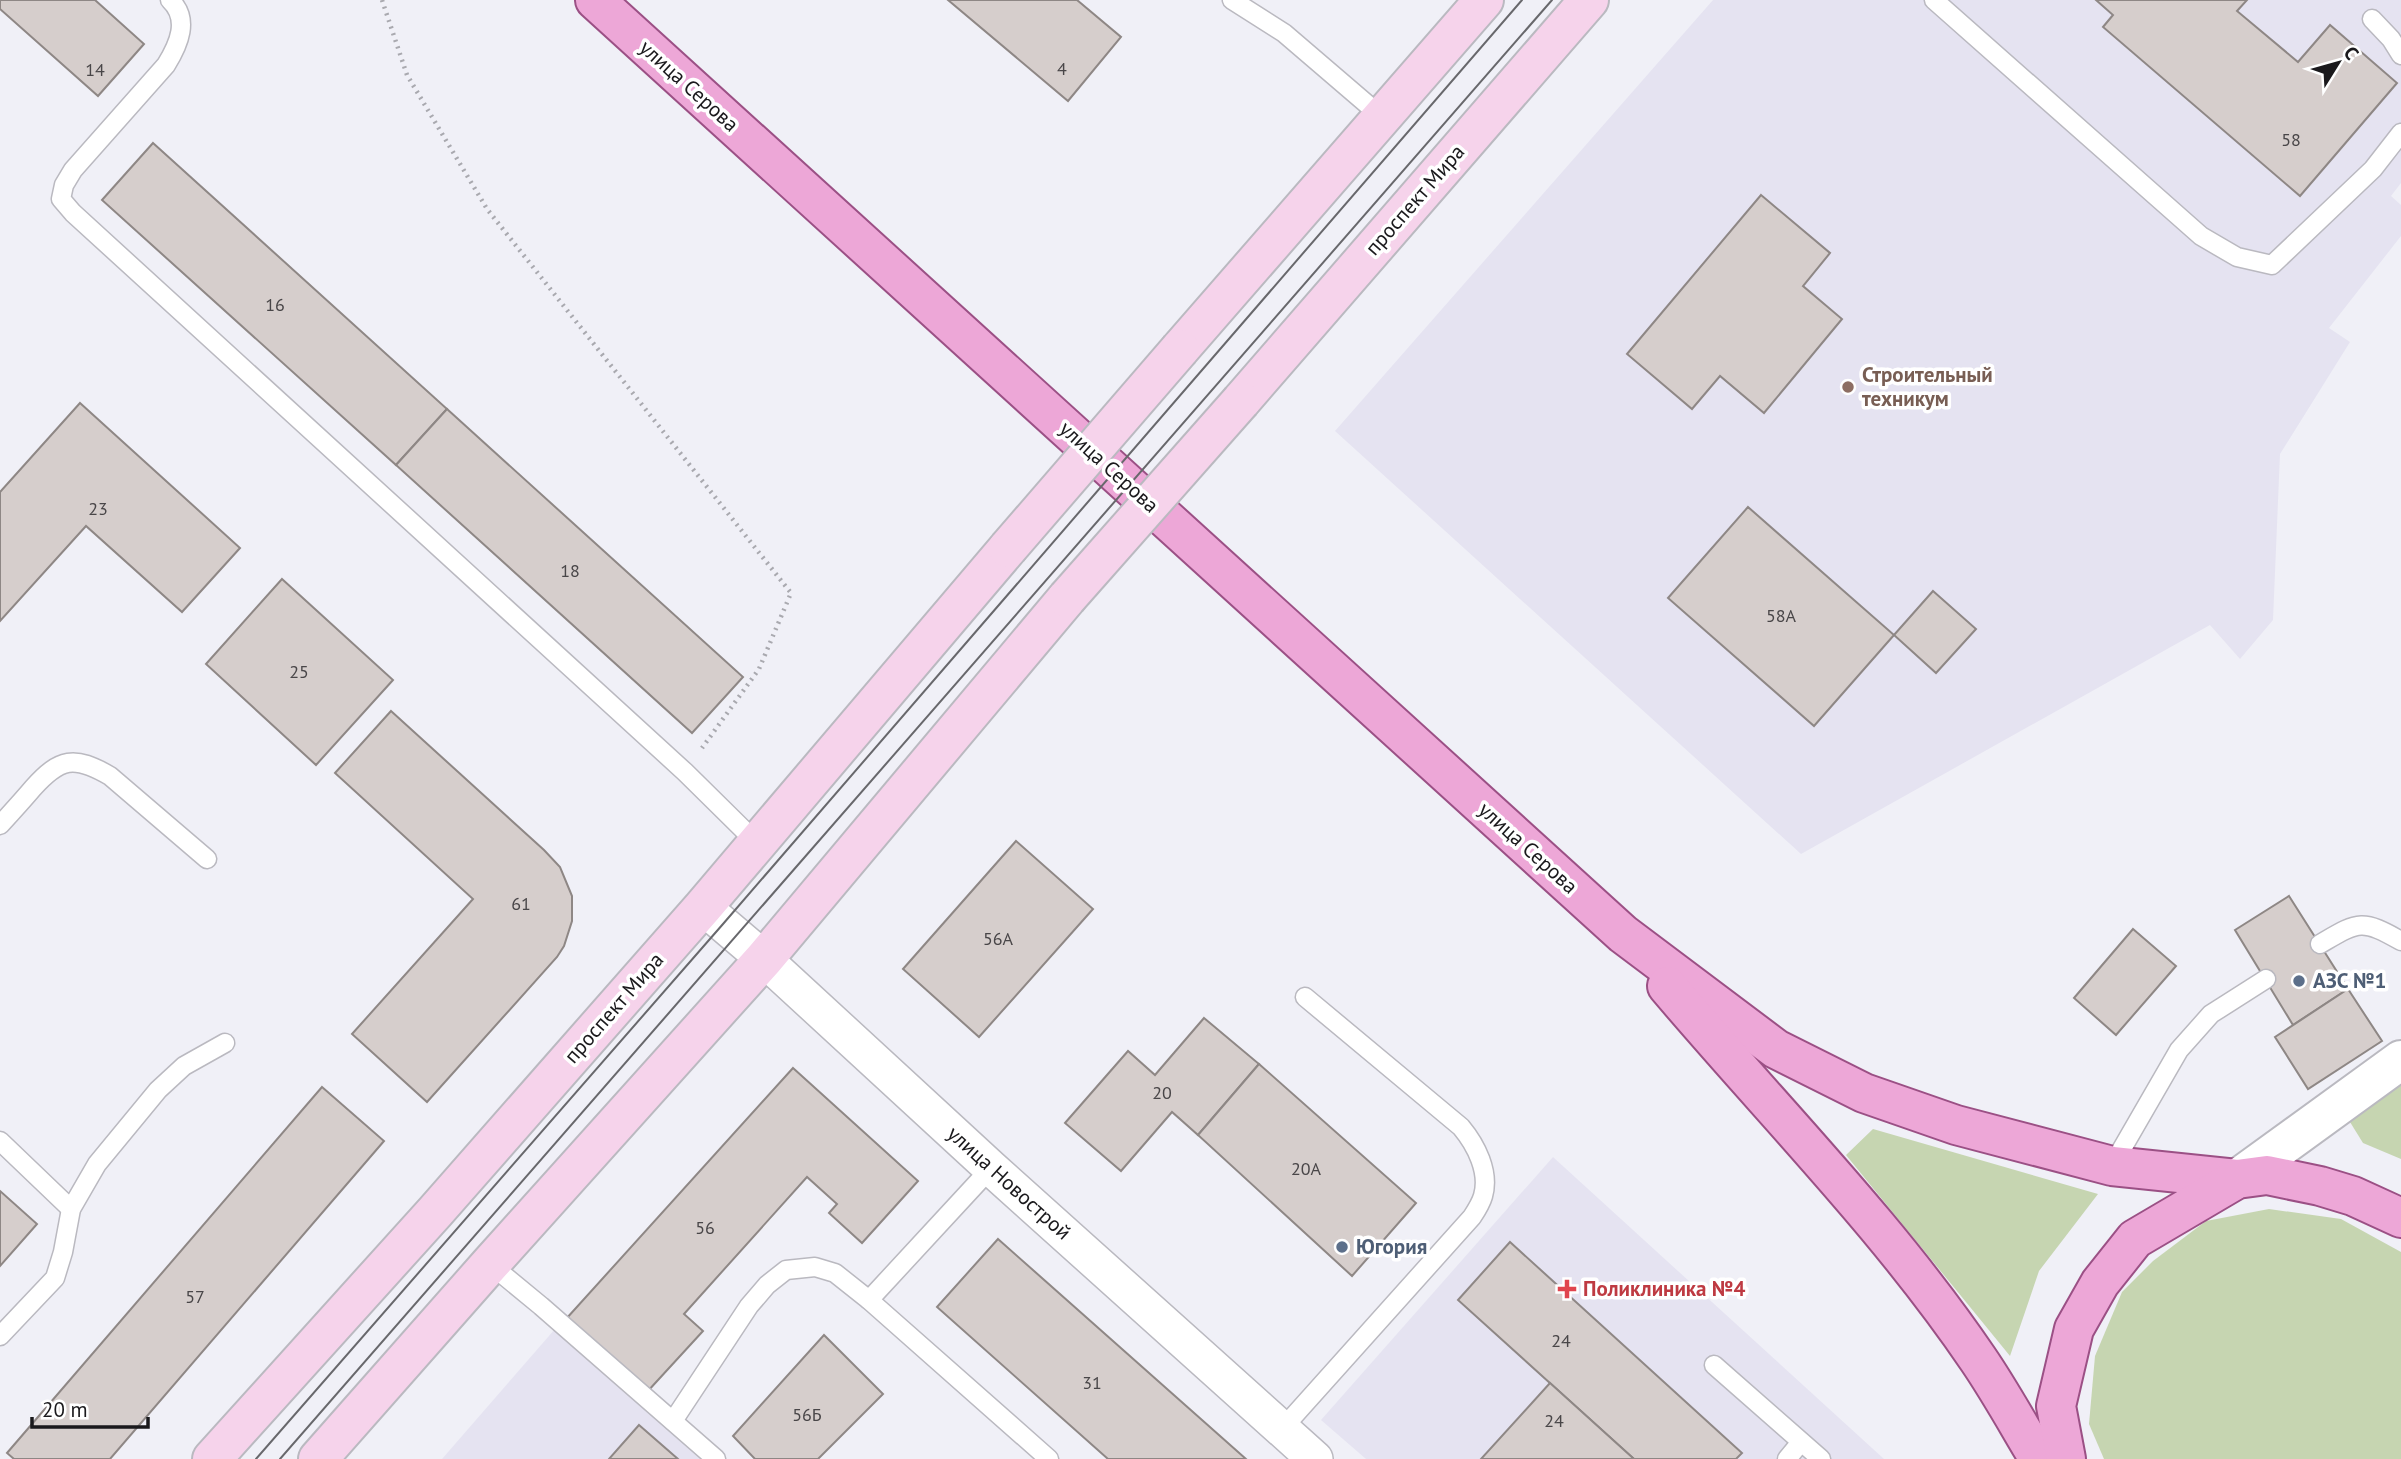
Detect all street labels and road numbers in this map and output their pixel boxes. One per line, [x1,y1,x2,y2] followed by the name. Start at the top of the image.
[634,34,745,137] street label: улица Серова
[1359,139,1470,261] street label: проспект Мира
[1054,415,1165,518] street label: улица Серова
[1473,796,1584,899] street label: улица Серова
[558,947,669,1069] street label: проспект Мира
[942,1120,1077,1245] street label: улица Новострой

